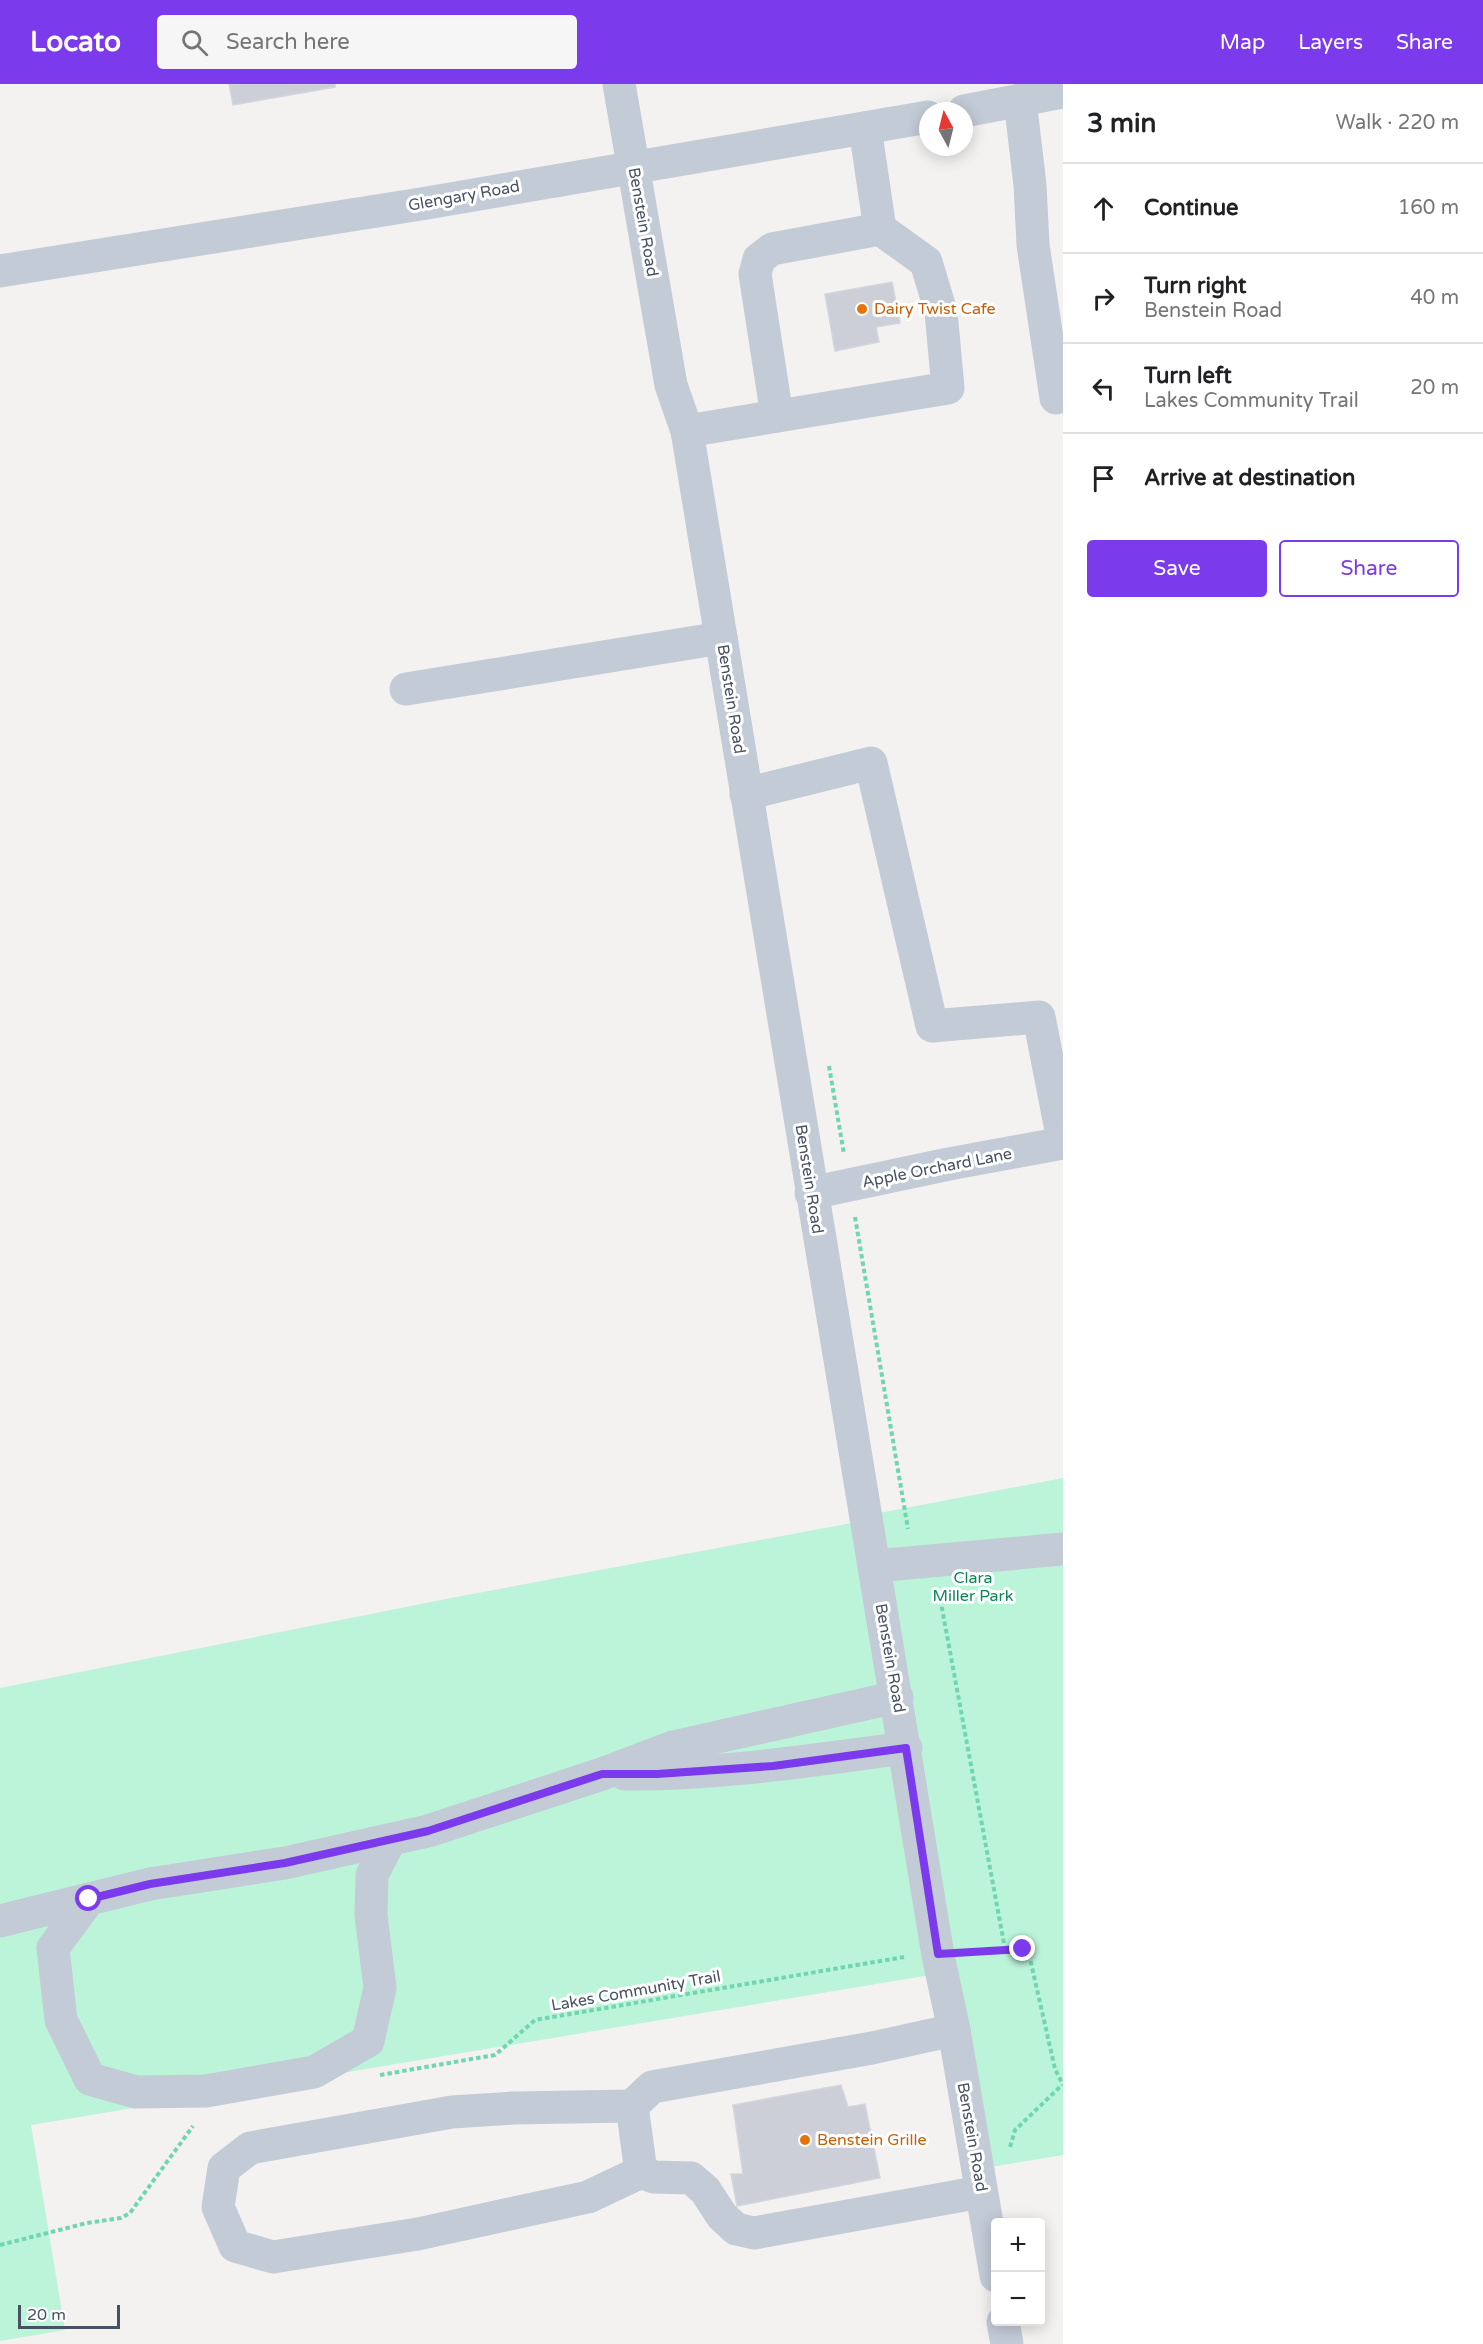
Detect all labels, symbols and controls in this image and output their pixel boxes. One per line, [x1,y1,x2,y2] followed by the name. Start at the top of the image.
[157,15,577,69] search box
[30,25,121,59] text: Locato
[178,26,211,59] icon: search
[226,29,350,55] text: Search here
[1220,30,1265,55] text: Map
[1298,30,1363,55] text: Layers
[1396,30,1453,55] text: Share
[919,102,973,156] north arrow
[1087,108,1156,139] text: 3 min
[1336,111,1459,135] text: Walk · 220 m
[624,166,662,278] street label: Benstein Road
[407,176,521,216] street label: Glengary Road
[1087,192,1120,225] icon: ahead
[1144,195,1239,221] text: Continue
[1398,196,1459,220] text: 160 m
[1144,273,1246,299] text: Turn right
[1087,282,1120,315] icon: right
[1410,286,1459,310] text: 40 m
[874,299,995,319] place label: Dairy Twist Cafe
[1144,299,1282,323] text: Benstein Road
[855,302,869,316] marker: Dairy Twist Cafe
[1144,363,1232,389] text: Turn left
[1087,372,1120,405] icon: left
[1410,376,1459,400] text: 20 m
[1144,389,1359,413] text: Lakes Community Trail
[1087,462,1120,495] icon: arrive
[1144,465,1355,491] text: Arrive at destination
[1087,540,1267,597] button: Save
[1279,540,1459,597] button: Share
[712,643,750,755] street label: Benstein Road
[790,1123,828,1235] street label: Benstein Road
[860,1144,1014,1192] street label: Apple Orchard Lane
[933,1568,1014,1606] park label: Clara Miller Park
[871,1602,909,1714] street label: Benstein Road
[75,1885,101,1911] route start
[1009,1935,1035,1961] route end
[550,1966,722,2016] street label: Lakes Community Trail
[953,2081,991,2193] street label: Benstein Road
[817,2130,927,2150] place label: Benstein Grille
[798,2133,812,2147] marker: Benstein Grille
[991,2218,1045,2326] map controls
[991,2218,1045,2272] button: +
[991,2272,1045,2326] button: −
[18,2302,120,2330] scale bar
[27,2305,66,2325] text: 20 m

